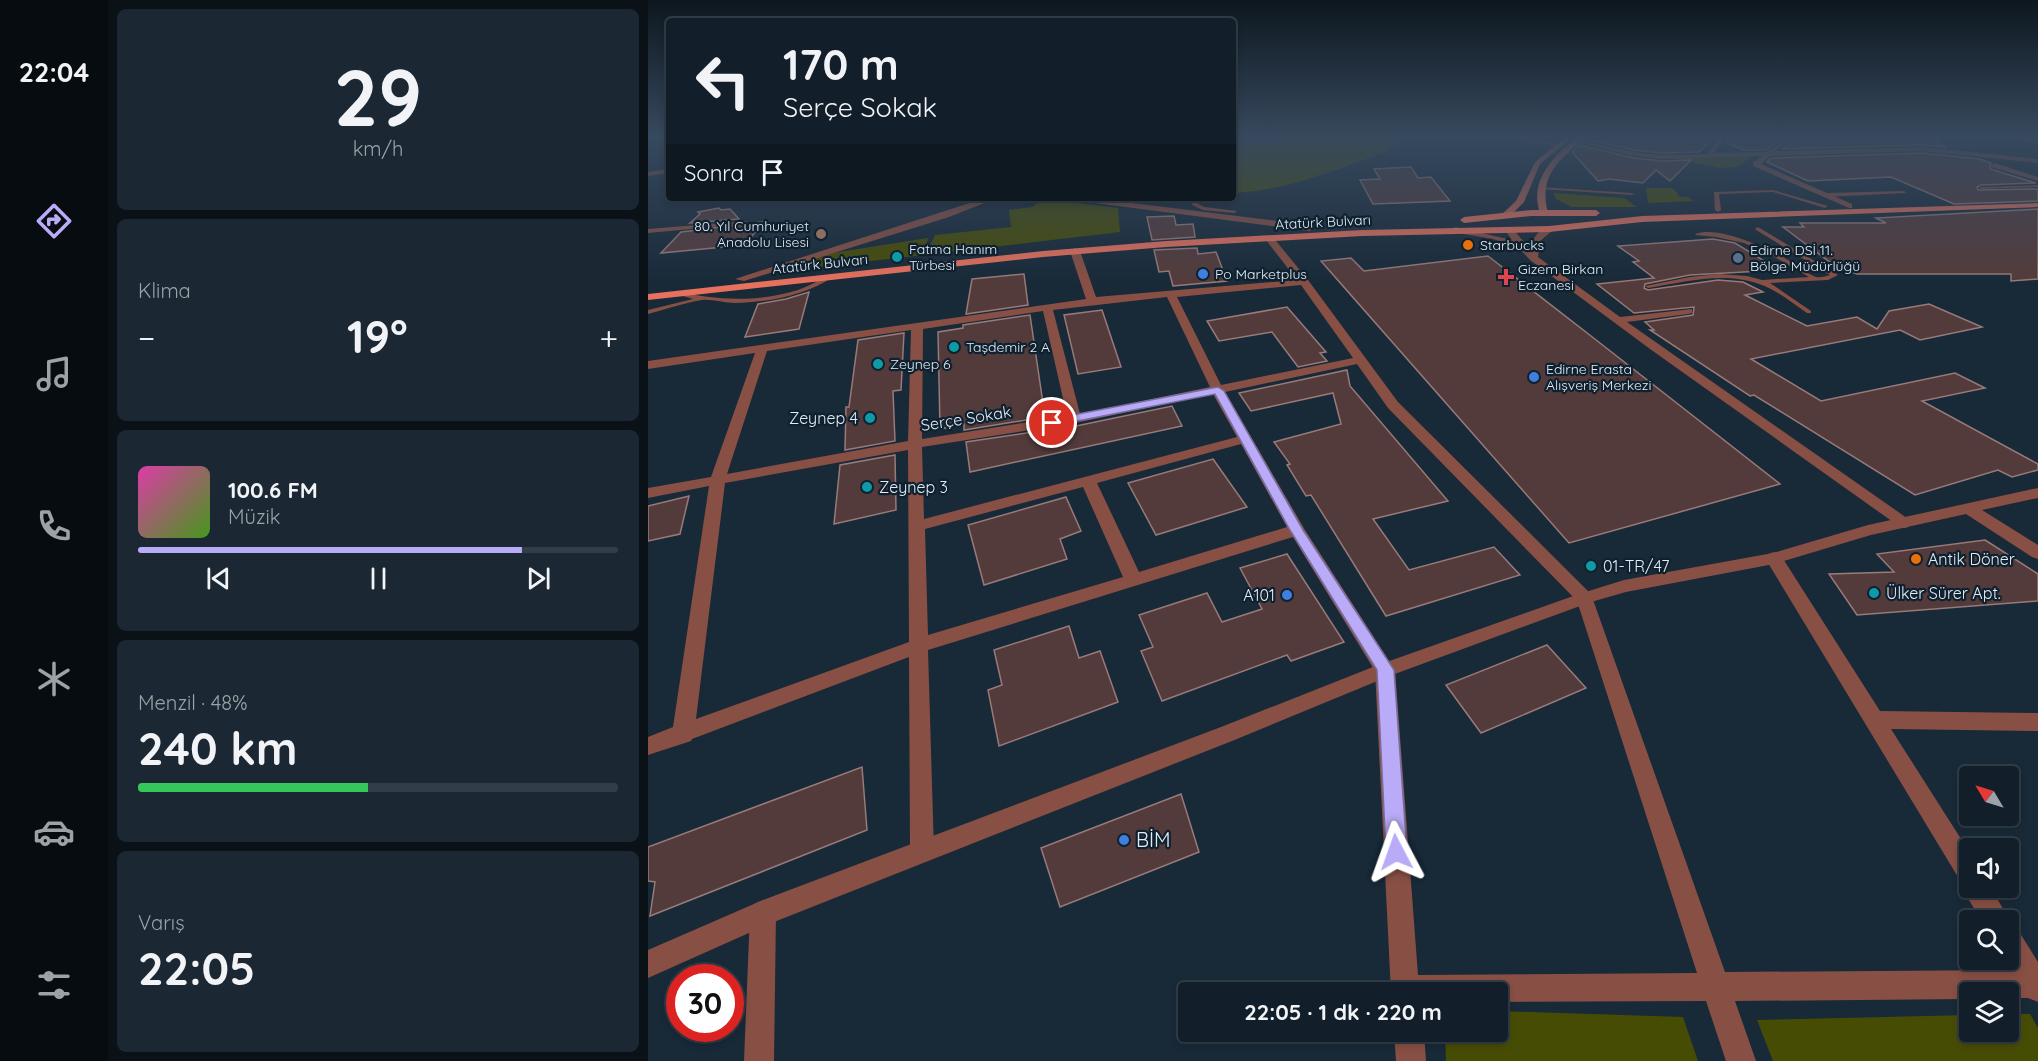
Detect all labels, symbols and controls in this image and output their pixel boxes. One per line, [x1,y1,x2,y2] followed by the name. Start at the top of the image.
[783,38,899,91] text: 170 m
[684,42,762,120] icon: left
[334,48,422,146] text: 29
[19,55,89,89] text: 22:04
[783,90,937,124] text: Serçe Sokak
[353,136,403,161] text: km/h
[756,156,789,189] icon: arrive
[684,159,744,187] text: Sonra
[33,200,75,242] icon: directions
[1275,211,1371,233] street label: Atatürk Bulvarı
[694,217,809,251] place label: 80. Yıl Cumhuriyet Anadolu Lisesi
[814,227,828,241] marker: 80. Yıl Cumhuriyet Anadolu Lisesi
[1480,236,1544,254] place label: Starbucks
[1461,238,1475,252] marker: Starbucks
[909,240,997,274] place label: Fatma Hanım Türbesi
[1750,241,1860,275] place label: Edirne DSİ 11. Bölge Müdürlüğü
[771,250,869,278] street label: Atatürk Bulvarı
[890,250,904,264] marker: Fatma Hanım Türbesi
[1731,251,1745,265] marker: Edirne DSİ 11. Bölge Müdürlüğü
[1518,260,1603,294] place label: Gizem Birkan Eczanesi
[1215,265,1307,283] place label: Po Marketplus
[1196,267,1210,281] marker: Po Marketplus
[1499,270,1513,284] marker: Gizem Birkan Eczanesi
[138,278,191,303] text: Klima
[347,308,408,364] text: 19°
[138,317,155,358] text: −
[599,317,618,358] text: +
[966,338,1050,356] place label: Taşdemir 2 A
[947,340,961,354] marker: Taşdemir 2 A
[33,353,75,395] icon: music
[890,355,951,373] place label: Zeynep 6
[871,357,885,371] marker: Zeynep 6
[1546,360,1652,394] place label: Edirne Erasta Alışveriş Merkezi
[1527,370,1541,384] marker: Edirne Erasta Alışveriş Merkezi
[1026,397,1077,448] pin
[919,401,1013,435] street label: Serçe Sokak
[1035,406,1068,439] icon: arrive
[789,408,858,428] place label: Zeynep 4
[863,411,877,425] marker: Zeynep 4
[228,476,318,504] text: 100.6 FM
[879,477,948,497] place label: Zeynep 3
[860,480,874,494] marker: Zeynep 3
[228,504,280,529] text: Müzik
[33,505,75,547] icon: phone
[1928,549,2015,569] place label: Antik Döner
[1909,552,1923,566] marker: Antik Döner
[1603,556,1670,576] place label: 01-TR/47
[1584,559,1598,573] marker: 01-TR/47
[202,562,235,595] icon: previous
[362,562,395,595] icon: pause
[522,562,555,595] icon: next
[1886,583,2001,603] place label: Ülker Sürer Apt.
[1243,585,1275,605] place label: A101
[1867,586,1881,600] marker: Ülker Sürer Apt.
[1280,588,1294,602] marker: A101
[33,658,75,700] icon: climate
[138,690,248,715] text: Menzil · 48%
[138,720,297,776] text: 240 km
[1959,766,2019,826] north arrow
[1959,766,2019,1042] map controls
[33,811,75,853] icon: car
[1364,820,1428,884] position arrow
[1136,827,1171,852] place label: BİM
[1117,833,1131,847] marker: BİM
[1959,838,2019,898] button: sound
[138,910,185,935] text: Varış
[1959,910,2019,970] button: search
[138,940,255,996] text: 22:05
[33,964,75,1006] icon: filters
[666,964,744,1042] speed limit sign: 30
[1959,982,2019,1042] button: layers
[1244,998,1442,1026] text: 22:05 · 1 dk · 220 m

